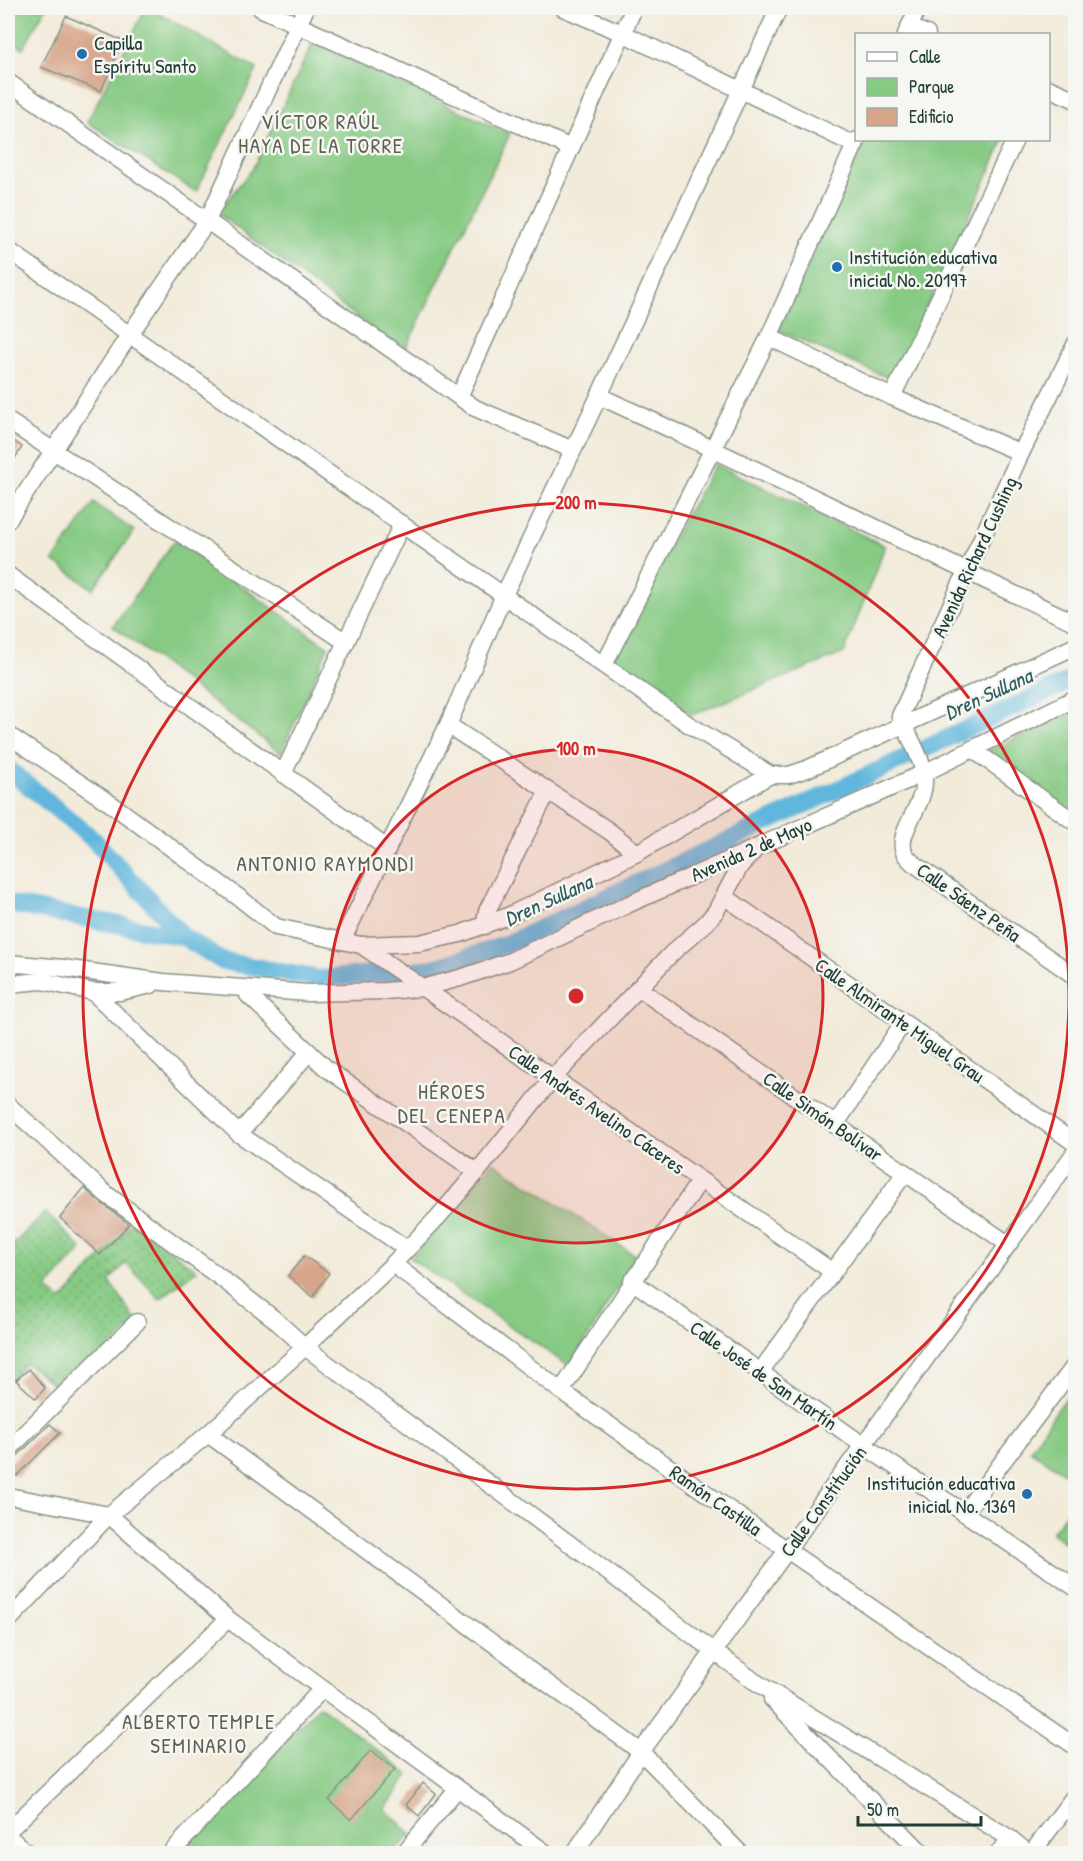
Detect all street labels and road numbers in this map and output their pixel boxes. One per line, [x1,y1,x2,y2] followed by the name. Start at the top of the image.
[925,472,1023,642] street label: Avenida Richard Cushing
[686,810,816,888] street label: Avenida 2 de Mayo
[911,856,1027,948] street label: Calle Sáenz Peña
[810,951,990,1089] street label: Calle Almirante Miguel Grau
[503,1038,691,1180] street label: Calle Andrés Avelino Cáceres
[758,1065,889,1168] street label: Calle Simón Bolívar
[685,1314,843,1436] street label: Calle José de San Martín
[773,1440,873,1562] street label: Calle Constitución
[665,1458,768,1542] street label: Ramón Castilla

